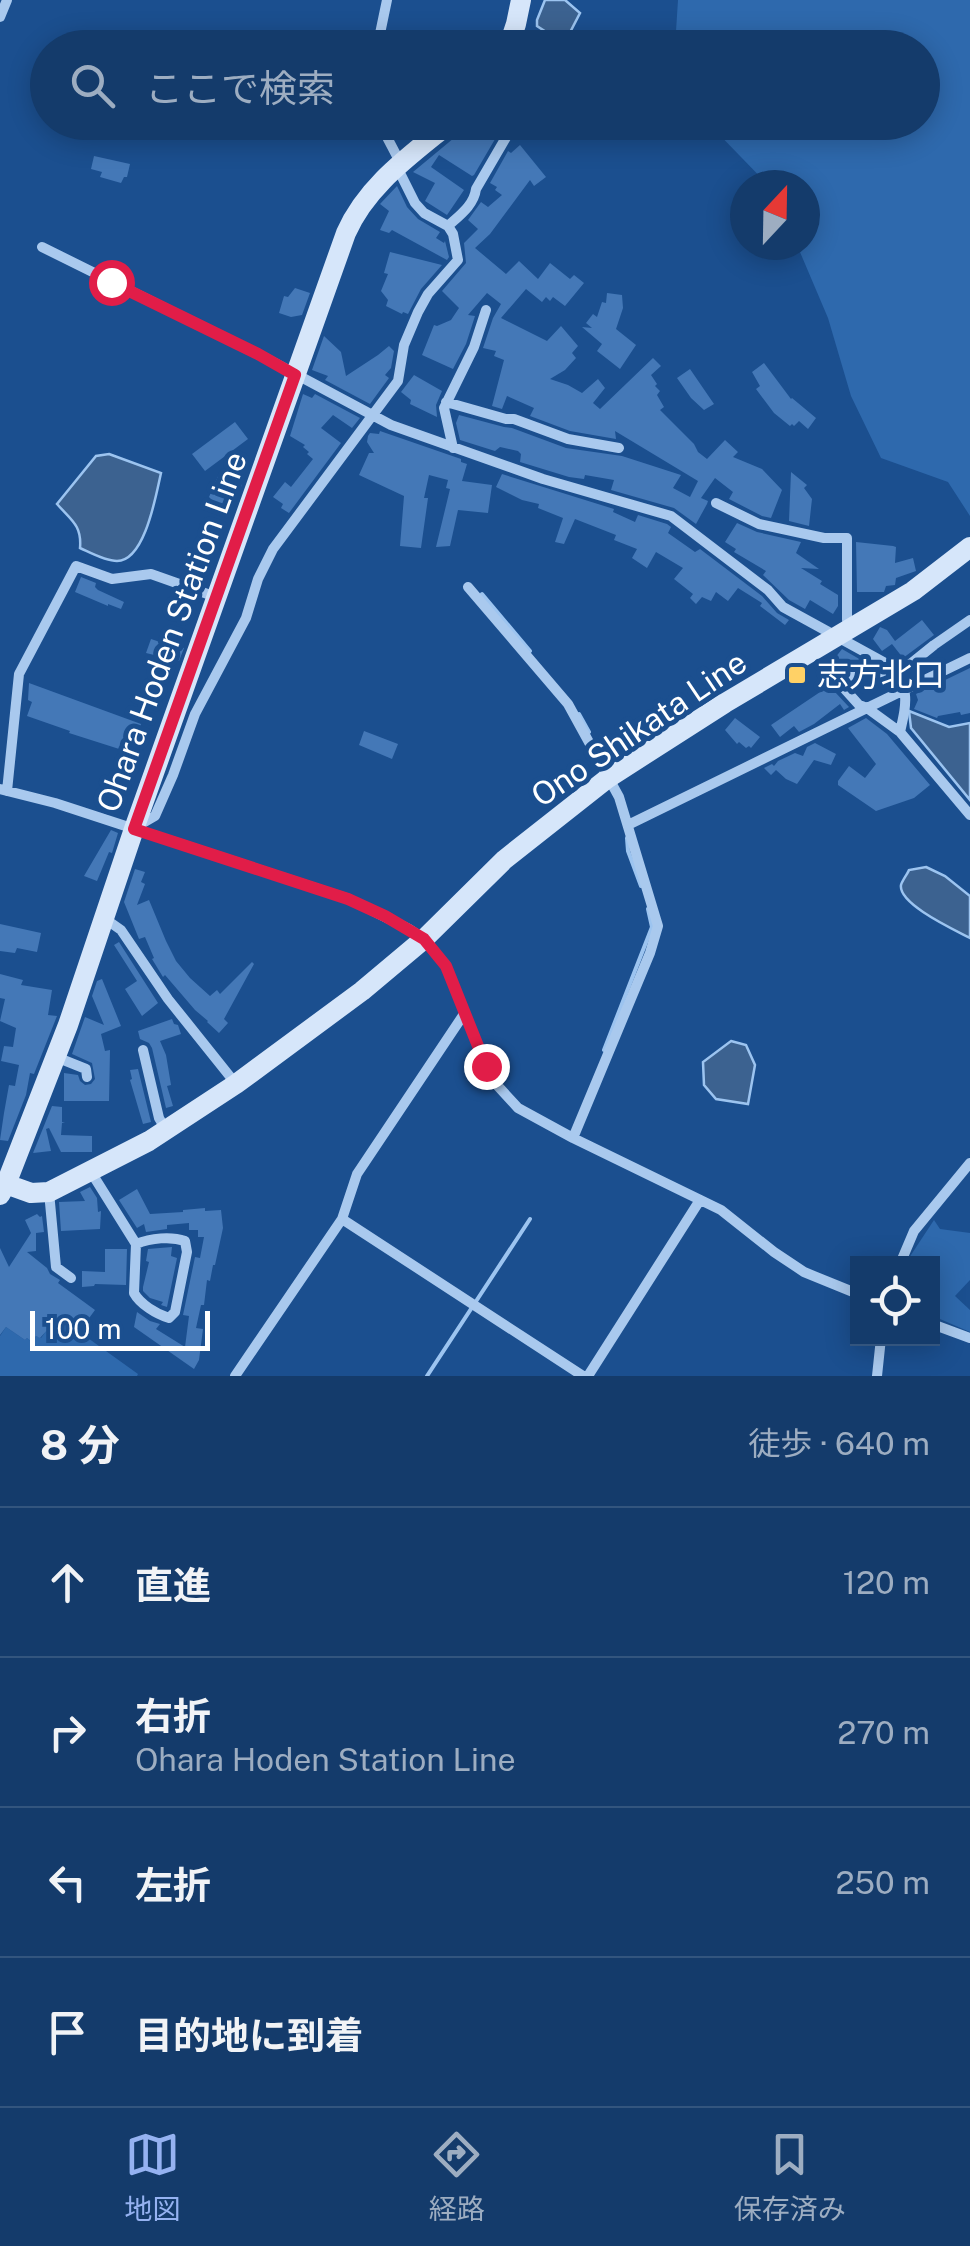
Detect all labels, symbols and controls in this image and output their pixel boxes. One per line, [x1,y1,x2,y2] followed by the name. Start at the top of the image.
[30,30,940,140] search box
[65,58,120,113] icon: search
[145,66,335,111] text: ここで検索
[730,170,820,260] north arrow
[89,260,135,306] route start
[89,447,254,817] street label: Ohara Hoden Station Line
[524,643,753,814] street label: Ono Shikata Line
[817,656,945,693] place label: 志方北口
[786,664,808,686] marker: 志方北口
[464,1044,510,1090] route end
[850,1256,940,1346] map controls
[850,1256,940,1346] button: locate
[30,1306,210,1350] scale bar
[45,1312,122,1345] text: 100 m
[40,1420,120,1469] text: 8 分
[748,1425,930,1462] text: 徒歩 · 640 m
[40,1555,95,1610] icon: ahead
[135,1563,211,1608] text: 直進
[843,1564,930,1601] text: 120 m
[135,1694,211,1739] text: 右折
[40,1705,95,1760] icon: right
[837,1714,930,1751] text: 270 m
[135,1741,516,1778] text: Ohara Hoden Station Line
[40,1855,95,1910] icon: left
[135,1863,211,1908] text: 左折
[835,1864,930,1901] text: 250 m
[40,2005,95,2060] icon: arrive
[135,2013,363,2058] text: 目的地に到着
[124,2127,180,2227] tab: 地図
[429,2127,485,2227] tab: 経路
[734,2127,846,2227] tab: 保存済み

